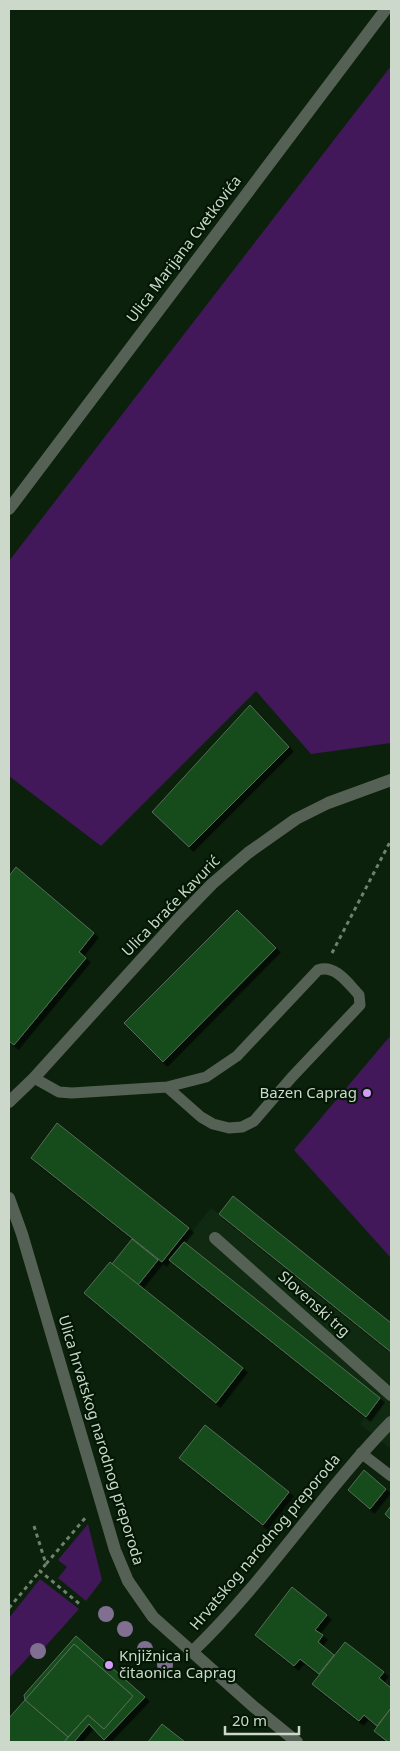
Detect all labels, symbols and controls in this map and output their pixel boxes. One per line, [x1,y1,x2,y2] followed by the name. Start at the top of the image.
[121,171,245,326] street label: Ulica Marijana Cvetkovića
[117,850,224,960] street label: Ulica braće Kavurić
[259,1082,357,1102] place label: Bazen Caprag
[361,1087,373,1099] marker: Bazen Caprag
[275,1266,355,1341] street label: Slovenski trg
[54,1312,150,1567] street label: Ulica hrvatskog narodnog preporoda
[185,1449,344,1634] street label: Hrvatskog narodnog preporoda
[119,1645,236,1682] place label: Knjižnica i čitaonica Caprag
[103,1659,115,1671] marker: Knjižnica i čitaonica Caprag
[225,1704,299,1736] scale bar
[232,1710,267,1730] text: 20 m

